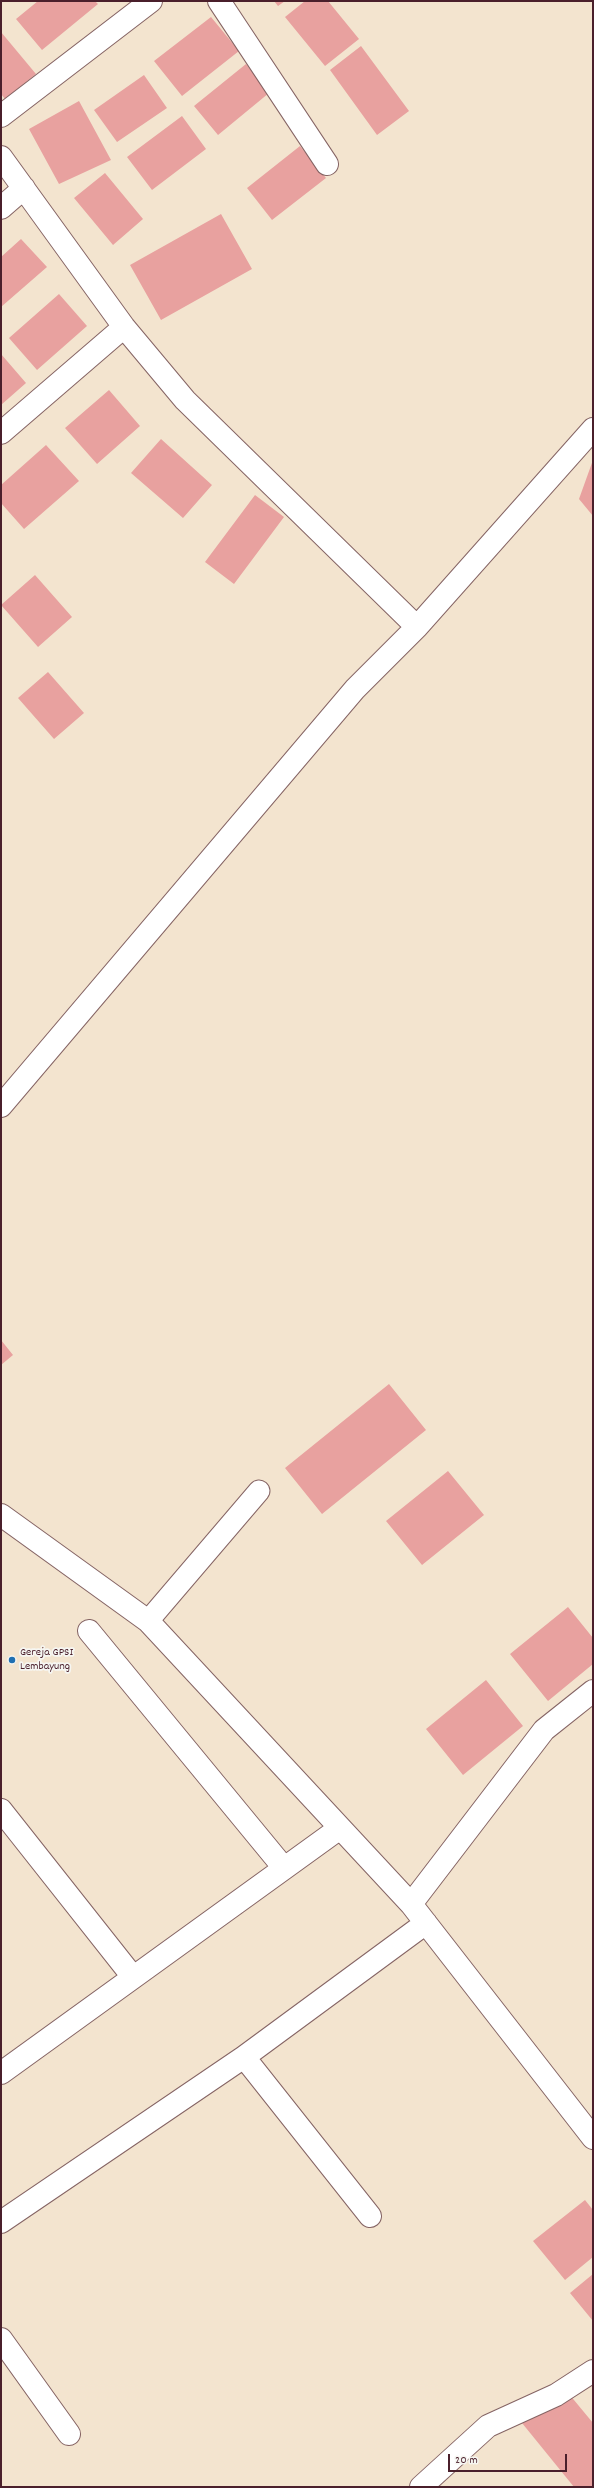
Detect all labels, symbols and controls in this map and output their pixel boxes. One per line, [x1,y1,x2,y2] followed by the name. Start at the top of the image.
[20,1646,73,1674] place label: Gereja GPSI Lembayung
[7,1655,17,1665] marker: Gereja GPSI Lembayung
[450,2446,569,2472] scale bar
[455,2452,478,2469] text: 20 m

